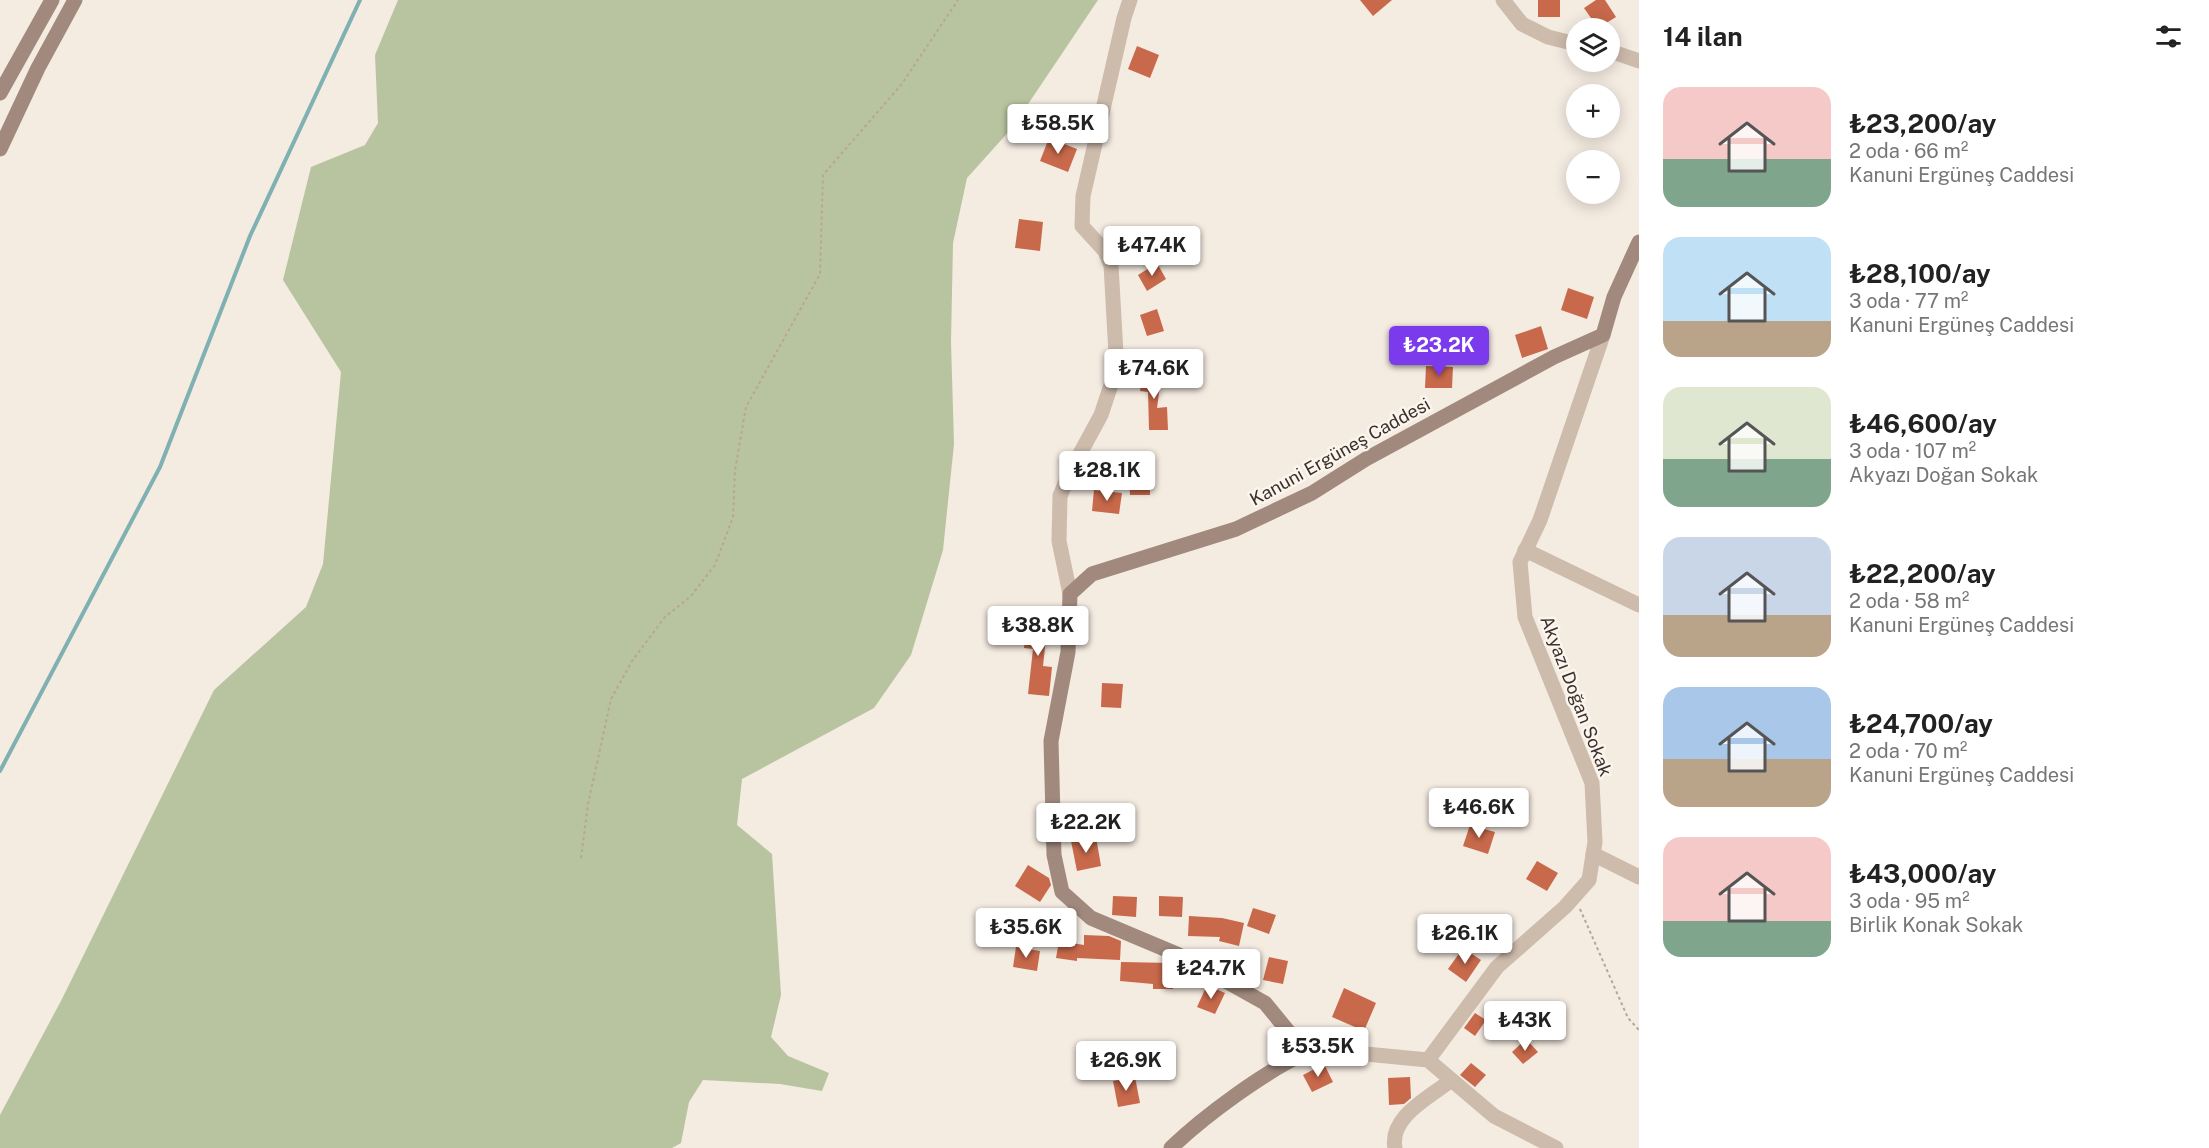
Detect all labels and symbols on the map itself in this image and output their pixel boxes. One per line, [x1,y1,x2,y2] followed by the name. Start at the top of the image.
[1009,104,1107,155] pin: ₺58.5K
[1103,226,1201,277] pin: ₺47.4K
[1390,326,1488,377] pin: ₺23.2K
[1105,349,1203,400] pin: ₺74.6K
[1246,393,1433,510] street label: Kanuni Ergüneş Caddesi
[1058,451,1156,502] pin: ₺28.1K
[989,606,1087,657] pin: ₺38.8K
[1536,613,1617,779] street label: Akyazı Doğan Sokak
[1430,788,1528,839] pin: ₺46.6K
[1037,803,1135,854] pin: ₺22.2K
[977,908,1075,959] pin: ₺35.6K
[1416,914,1514,965] pin: ₺26.1K
[1162,949,1260,1000] pin: ₺24.7K
[1489,1001,1561,1052] pin: ₺43K
[1269,1027,1367,1078] pin: ₺53.5K
[1077,1041,1175,1092] pin: ₺26.9K

